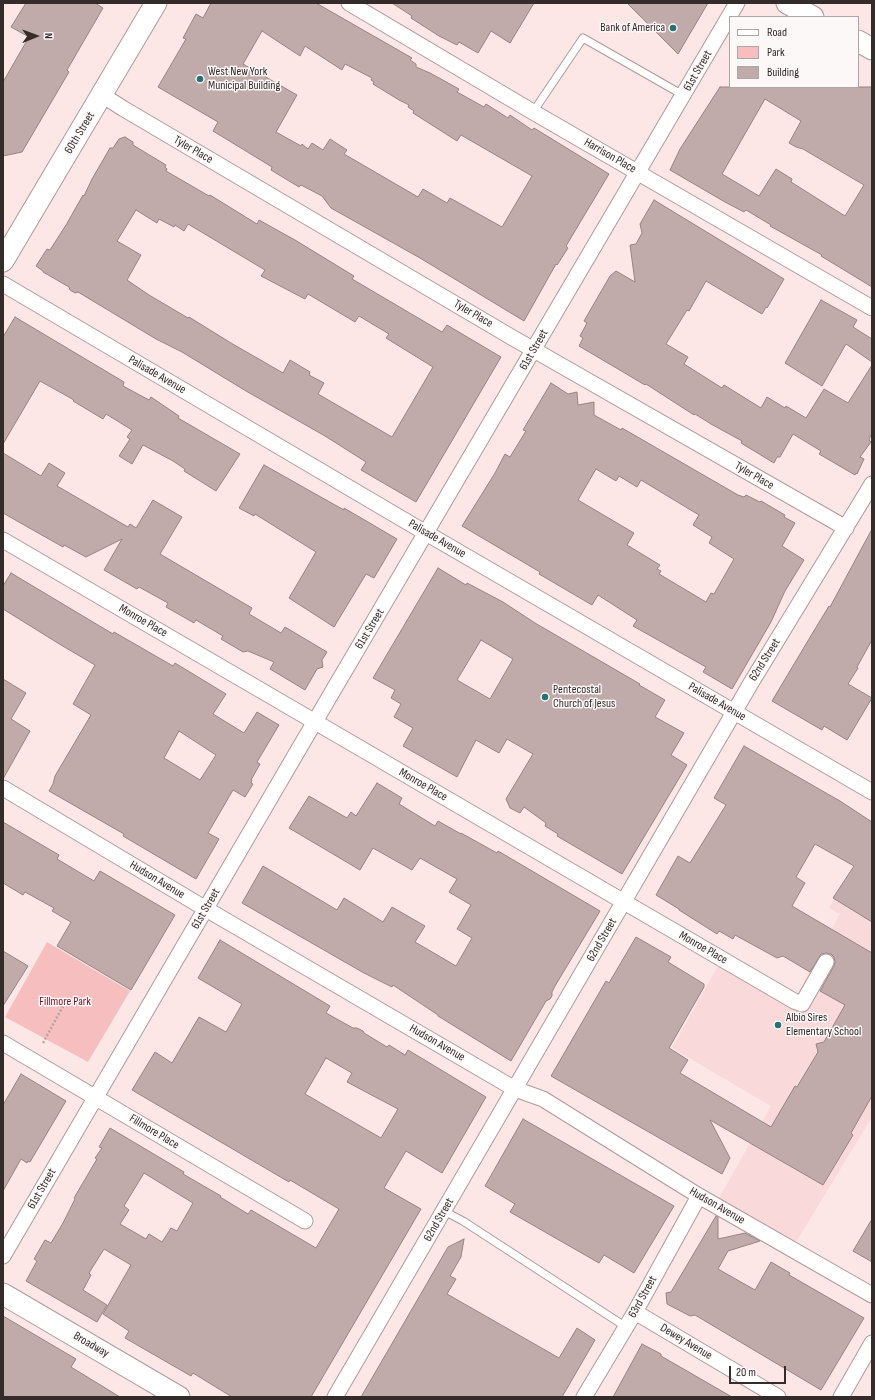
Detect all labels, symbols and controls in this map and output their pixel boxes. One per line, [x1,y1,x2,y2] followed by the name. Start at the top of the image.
[16,16,56,56] north arrow
[729,16,859,88] legend
[600,21,665,35] place label: Bank of America
[668,23,678,33] marker: Bank of America
[767,25,787,40] text: Road
[42,33,55,39] text: N
[767,45,785,60] text: Park
[681,48,715,94] street label: 61st Street
[208,65,280,93] place label: West New York Municipal Building
[767,65,799,80] text: Building
[195,74,205,84] marker: West New York Municipal Building
[62,109,98,157] street label: 60th Street
[171,133,215,167] street label: Tyler Place
[581,135,639,177] street label: Harrison Place
[451,297,495,331] street label: Tyler Place
[517,327,551,373] street label: 61st Street
[126,353,188,397] street label: Palisade Avenue
[732,459,776,493] street label: Tyler Place
[406,517,468,561] street label: Palisade Avenue
[116,601,170,641] street label: Monroe Place
[352,606,388,652] street label: 61st Street
[746,636,784,684] street label: 62nd Street
[686,680,748,724] street label: Palisade Avenue
[553,683,615,711] place label: Pentecostal Church of Jesus
[540,692,550,702] marker: Pentecostal Church of Jesus
[396,765,450,805] street label: Monroe Place
[127,858,187,902] street label: Hudson Avenue
[189,886,223,932] street label: 61st Street
[584,916,620,964] street label: 62nd Street
[676,928,730,968] street label: Monroe Place
[39,995,91,1009] park label: Fillmore Park
[786,1011,861,1039] place label: Albio Sires Elementary School
[773,1020,783,1030] marker: Albio Sires Elementary School
[407,1021,467,1065] street label: Hudson Avenue
[126,1112,182,1152] street label: Fillmore Place
[25,1166,59,1212] street label: 61st Street
[687,1184,747,1228] street label: Hudson Avenue
[421,1196,457,1244] street label: 62nd Street
[626,1273,660,1321] street label: 63rd Street
[657,1321,715,1363] street label: Dewey Avenue
[71,1329,111,1361] street label: Broadway
[731,1358,788,1384] scale bar
[736,1365,756,1380] text: 20 m

